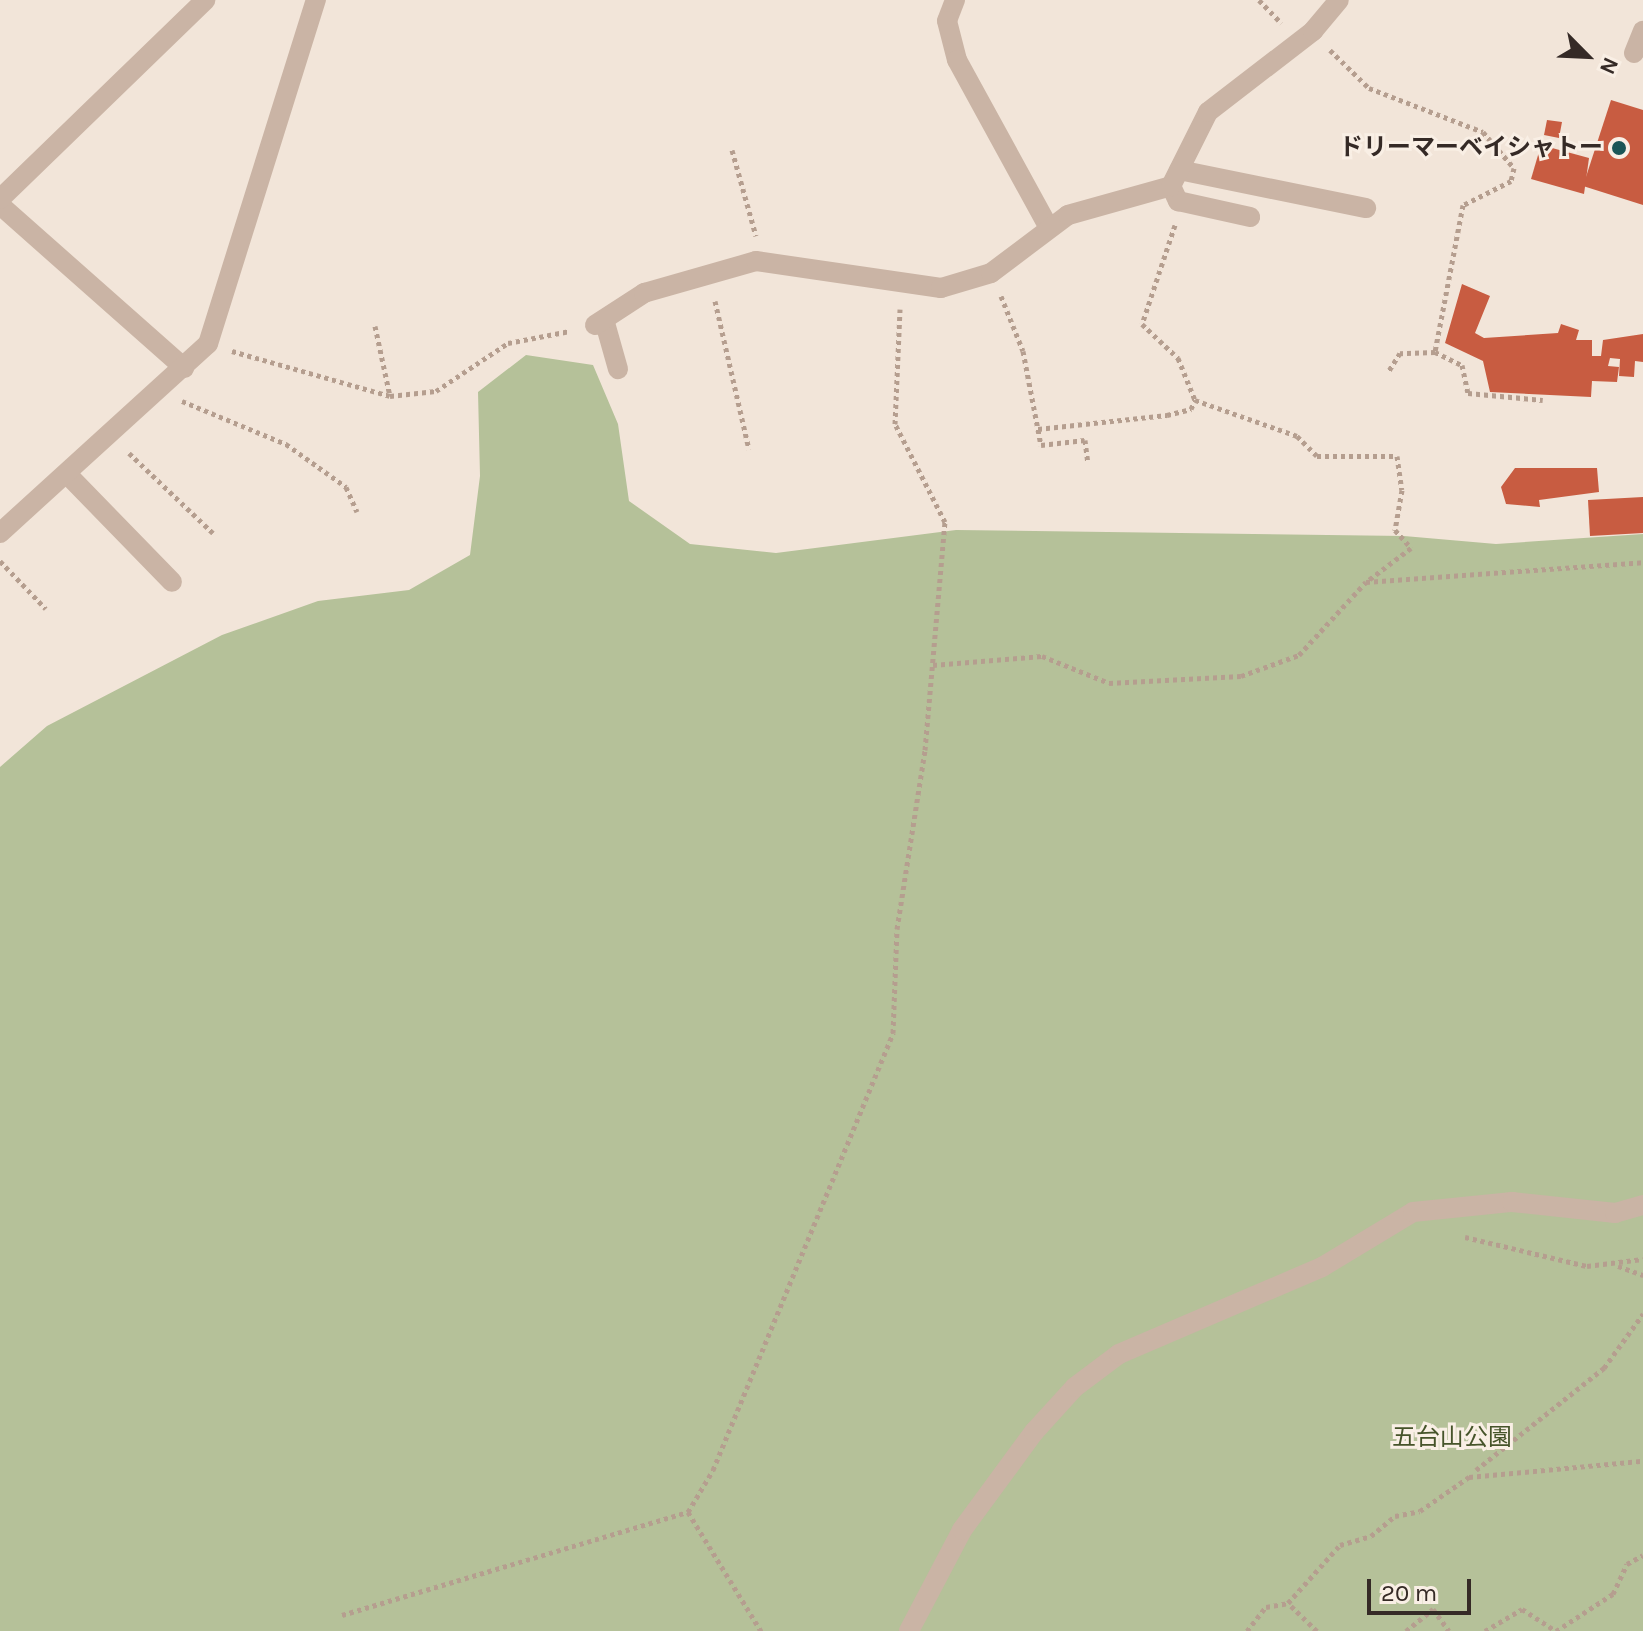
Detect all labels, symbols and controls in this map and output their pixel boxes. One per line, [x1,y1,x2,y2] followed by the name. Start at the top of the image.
[1547,16,1627,96] north arrow
[1594,53,1624,78] text: N
[1339,134,1603,162] place label: ドリーマーベイシャトー
[1610,139,1628,157] marker: ドリーマーベイシャトー
[1392,1424,1512,1452] park label: 五台山公園
[1371,1563,1475,1613] scale bar
[1381,1579,1437,1607] text: 20 m

